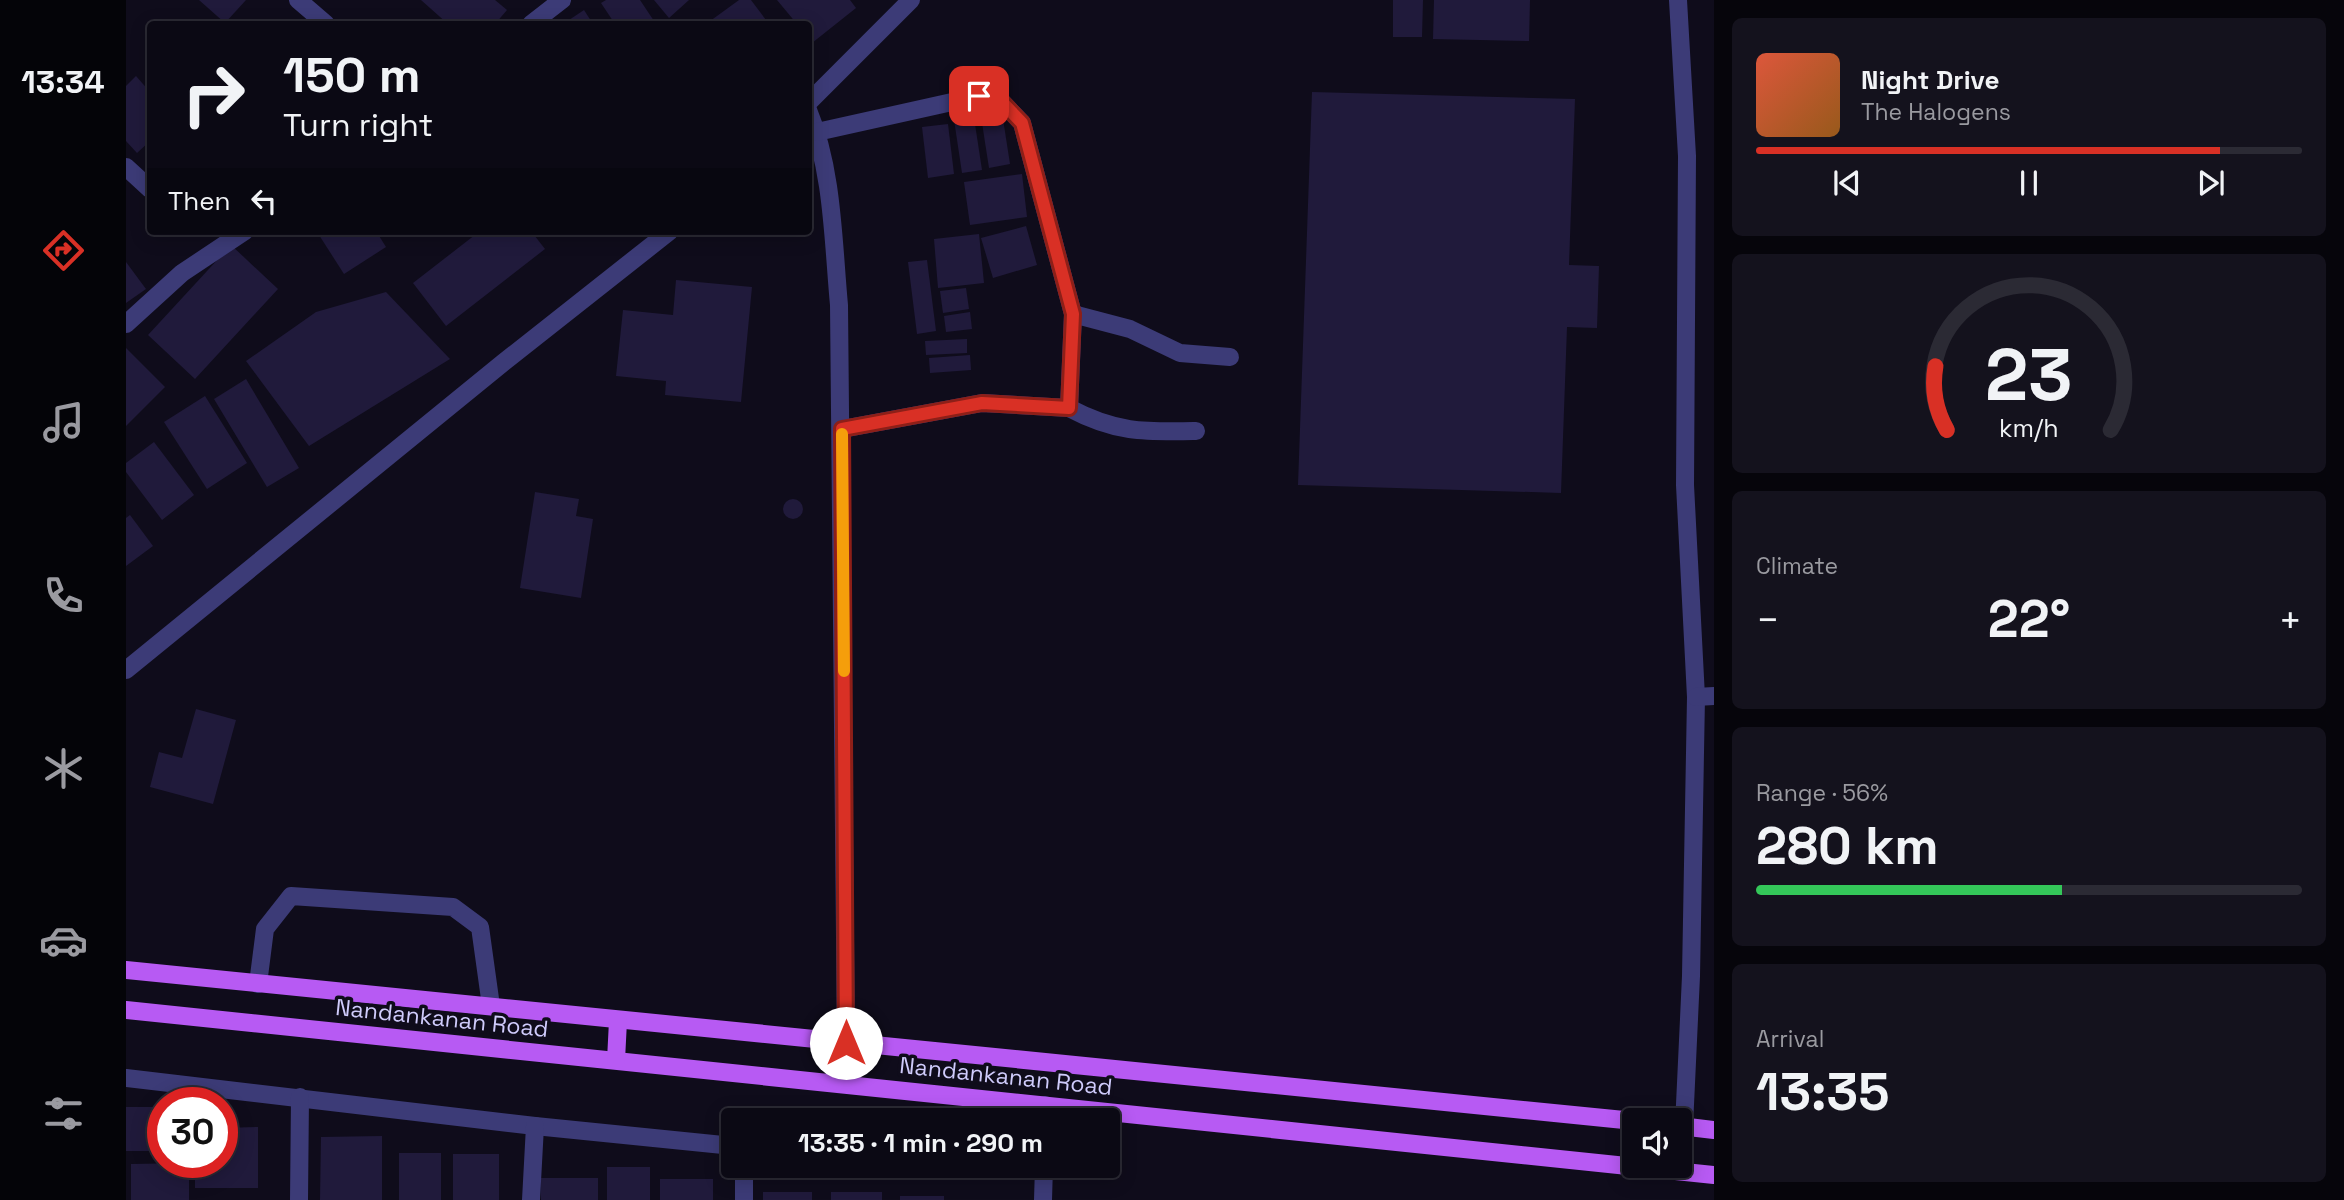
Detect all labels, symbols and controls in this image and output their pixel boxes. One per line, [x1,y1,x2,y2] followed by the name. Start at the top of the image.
[283,44,421,106] text: 150 m
[168,49,259,140] icon: right
[21,62,105,102] text: 13:34
[1861,63,1999,97] text: Night Drive
[949,66,1009,126] pin
[960,77,998,115] icon: arrive
[1861,97,2011,127] text: The Halogens
[283,105,433,145] text: Turn right
[1828,164,1866,202] icon: previous
[2010,164,2048,202] icon: pause
[2192,164,2230,202] icon: next
[245,182,283,220] icon: left
[168,184,231,218] text: Then
[39,226,88,275] icon: directions
[1985,328,2073,421] text: 23
[39,398,88,447] icon: music
[1999,411,2059,443] text: km/h
[1756,551,1838,581] text: Climate
[39,571,88,620] icon: phone
[1988,586,2070,652] text: 22°
[1756,596,1780,644] text: −
[2278,596,2302,644] text: +
[39,744,88,793] icon: climate
[1756,778,1888,808] text: Range · 56%
[1756,813,1939,879] text: 280 km
[39,916,88,965] icon: car
[334,992,550,1044] street label: Nandankanan Road
[809,1006,883,1080] position arrow
[1756,1024,1824,1054] text: Arrival
[898,1050,1114,1102] street label: Nandankanan Road
[1756,1059,1889,1125] text: 13:35
[147,1087,238,1178] speed limit sign: 30
[39,1089,88,1138] icon: filters
[1622,1108,1692,1178] map controls
[1622,1108,1692,1178] button: sound
[798,1126,1043,1160] text: 13:35 · 1 min · 290 m

